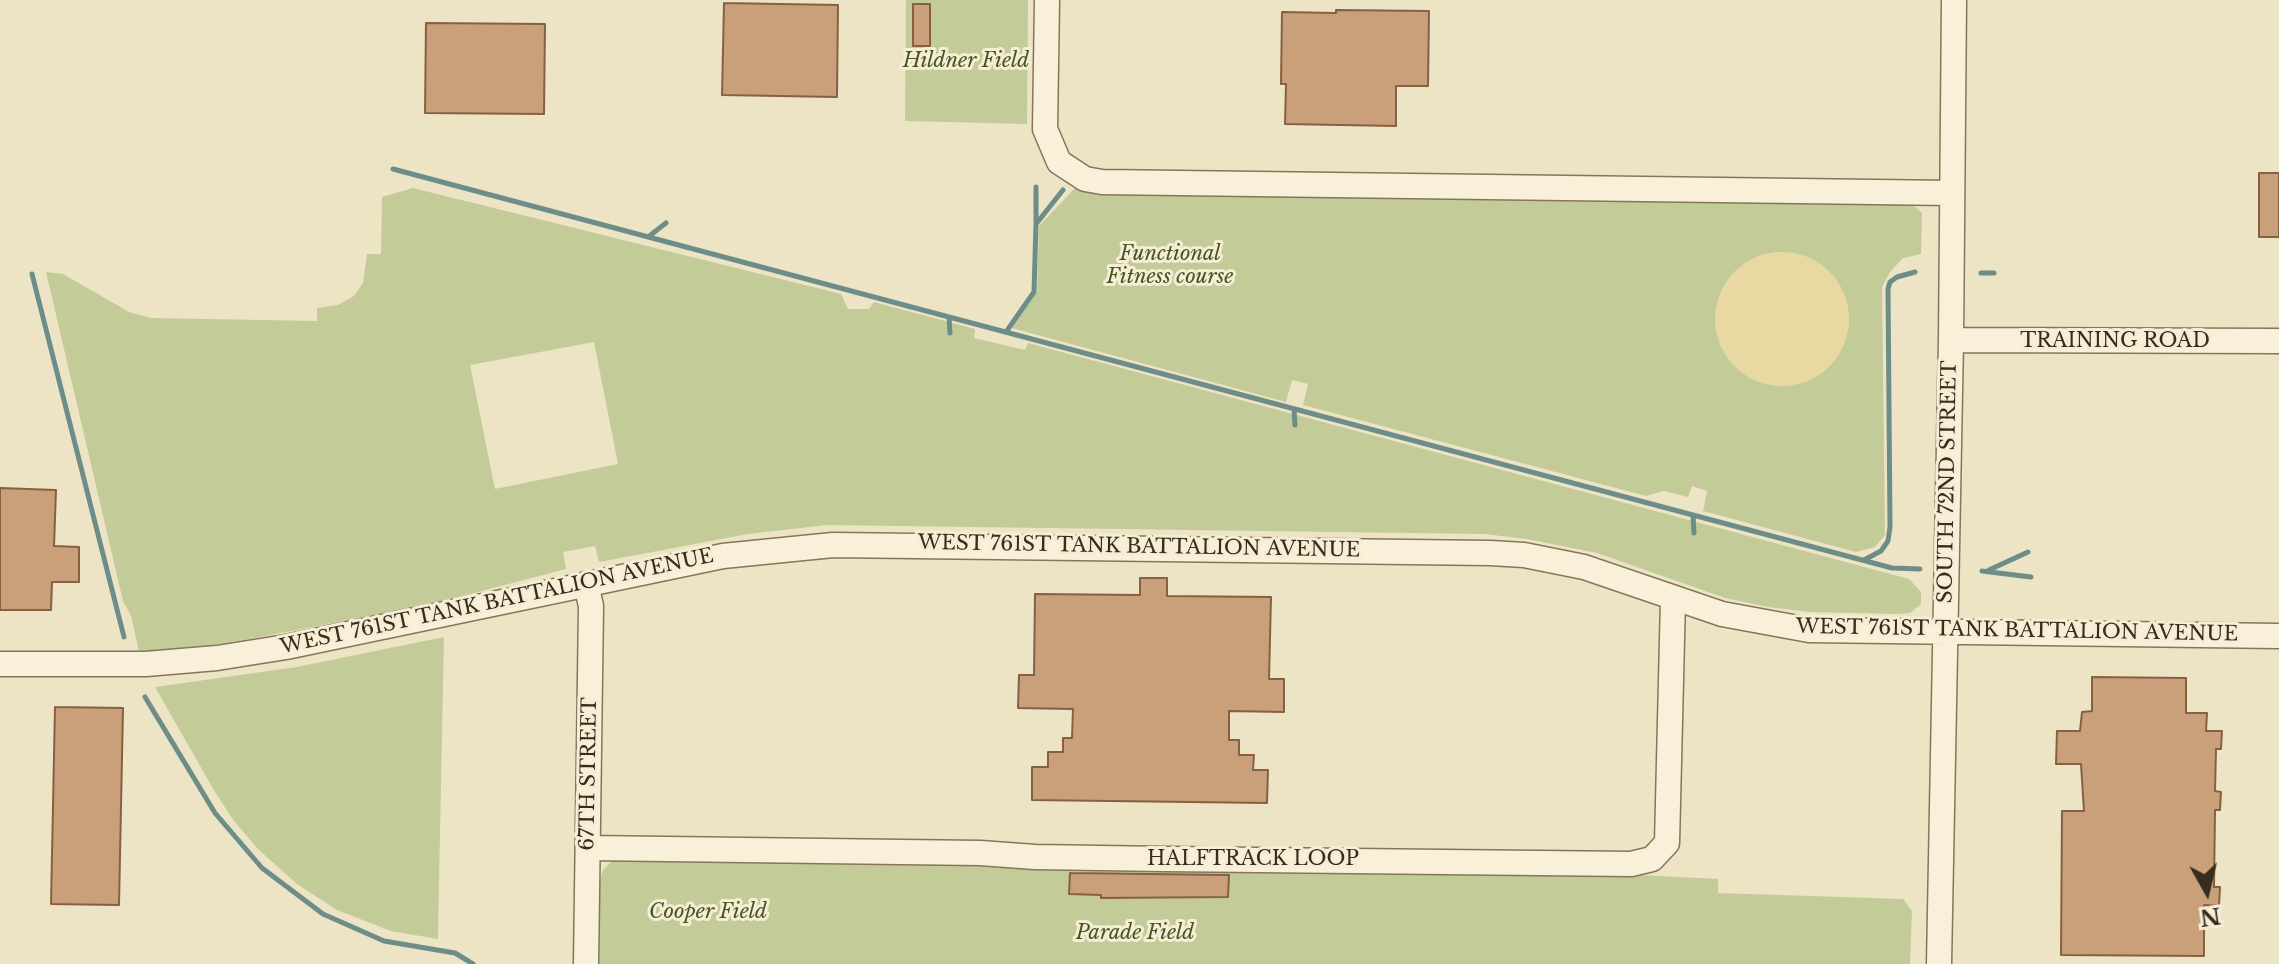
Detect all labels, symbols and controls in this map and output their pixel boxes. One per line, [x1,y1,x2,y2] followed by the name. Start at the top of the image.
[903,49,1029,73] park label: Hildner Field
[1107,242,1233,289] park label: Functional Fitness course
[2020,329,2210,353] street label: TRAINING ROAD
[1934,361,1962,603] street label: SOUTH 72ND STREET
[918,531,1360,563] street label: WEST 761ST TANK BATTALION AVENUE
[278,544,716,660] street label: WEST 761ST TANK BATTALION AVENUE
[1796,615,2238,647] street label: WEST 761ST TANK BATTALION AVENUE
[576,697,602,851] street label: 67TH STREET
[1147,847,1359,871] street label: HALFTRACK LOOP
[2167,852,2247,932] north arrow
[649,900,767,924] park label: Cooper Field
[2198,901,2223,931] text: N
[1076,921,1194,945] park label: Parade Field

